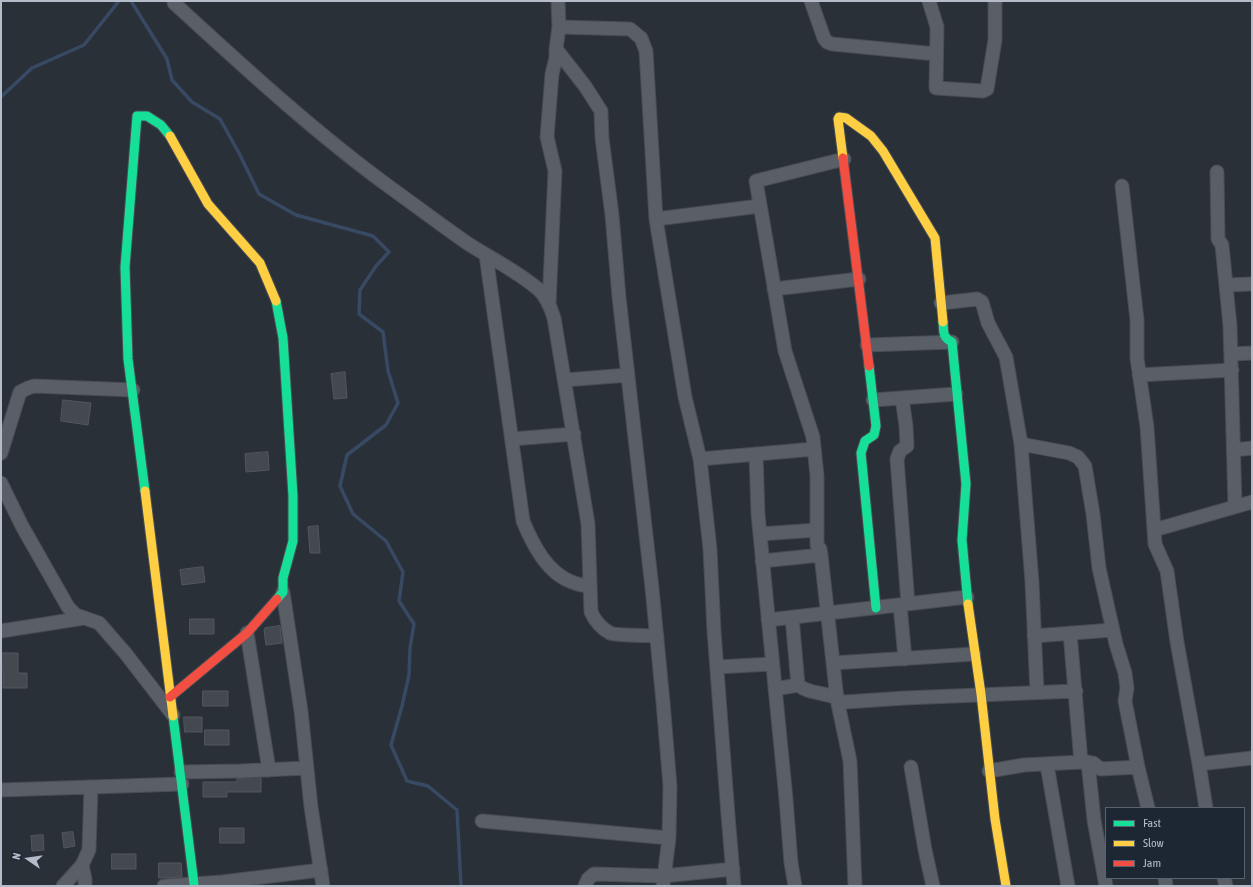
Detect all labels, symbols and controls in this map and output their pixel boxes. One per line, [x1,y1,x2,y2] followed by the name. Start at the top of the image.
[1105,807,1245,879] legend
[1143,816,1161,830] text: Fast
[1143,836,1164,850] text: Slow
[8,839,48,879] north arrow
[10,852,23,861] text: N
[1143,856,1161,870] text: Jam

